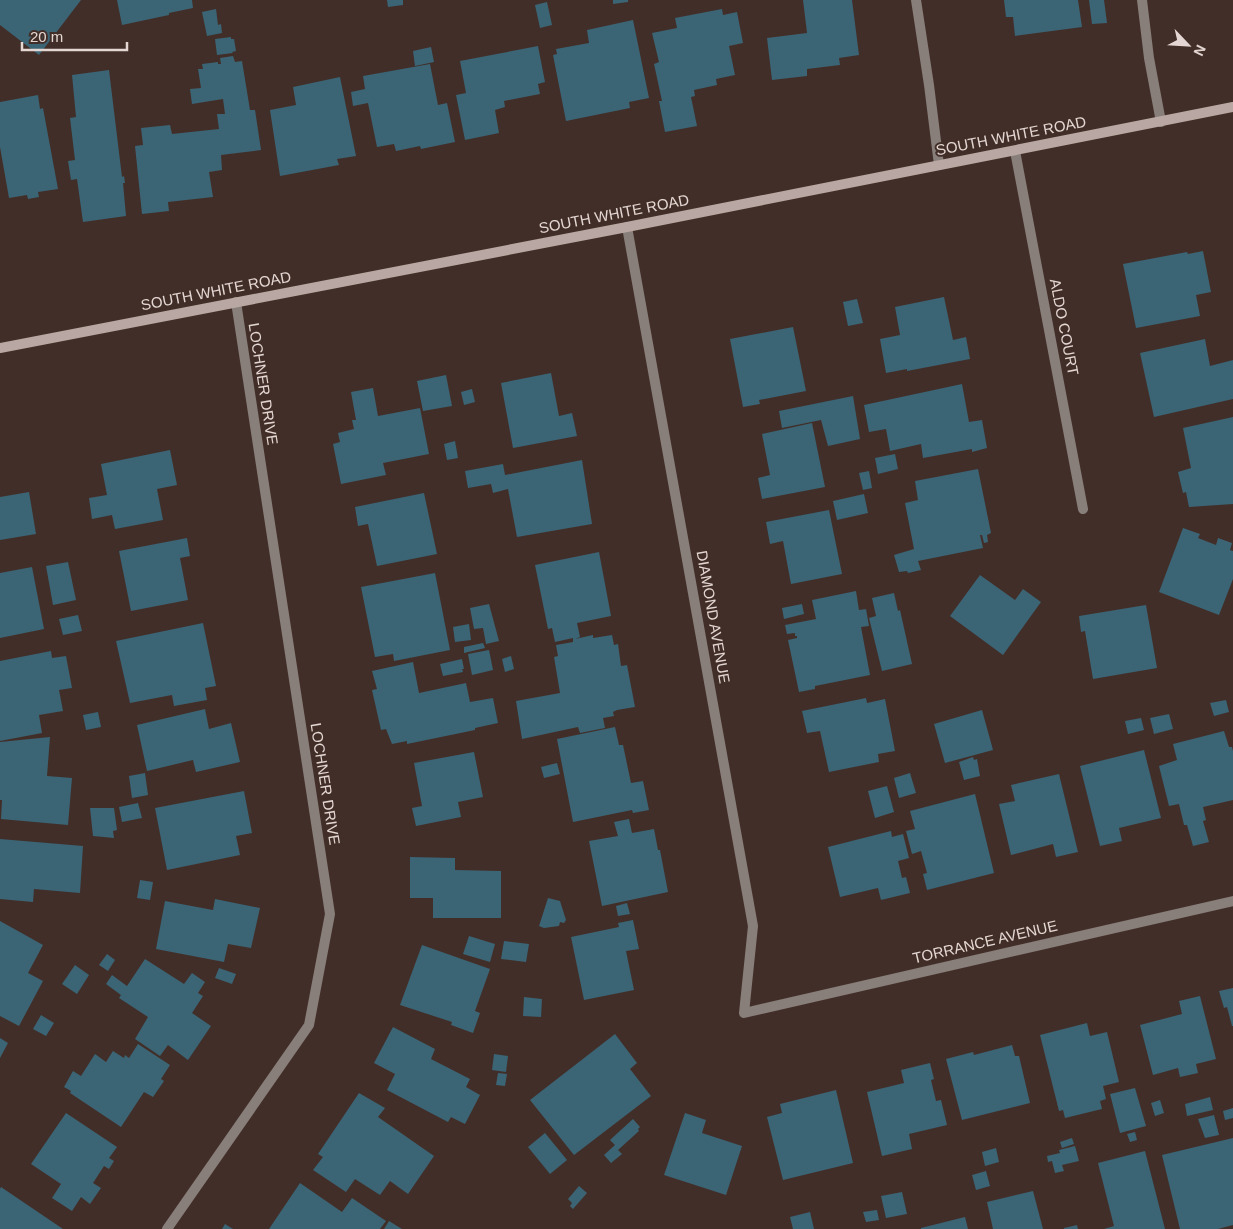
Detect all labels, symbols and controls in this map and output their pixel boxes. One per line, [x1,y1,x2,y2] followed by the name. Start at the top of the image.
[22,20,128,52] scale bar
[1163,20,1213,70] north arrow
[30,28,63,45] text: 20 m
[1190,43,1209,58] text: N
[934,113,1088,158] street label: SOUTH WHITE ROAD
[537,191,691,236] street label: SOUTH WHITE ROAD
[139,268,293,313] street label: SOUTH WHITE ROAD
[1047,277,1082,377] street label: ALDO COURT
[245,322,282,446] street label: LOCHNER DRIVE
[693,549,734,685] street label: DIAMOND AVENUE
[307,722,344,846] street label: LOCHNER DRIVE
[911,917,1059,966] street label: TORRANCE AVENUE

